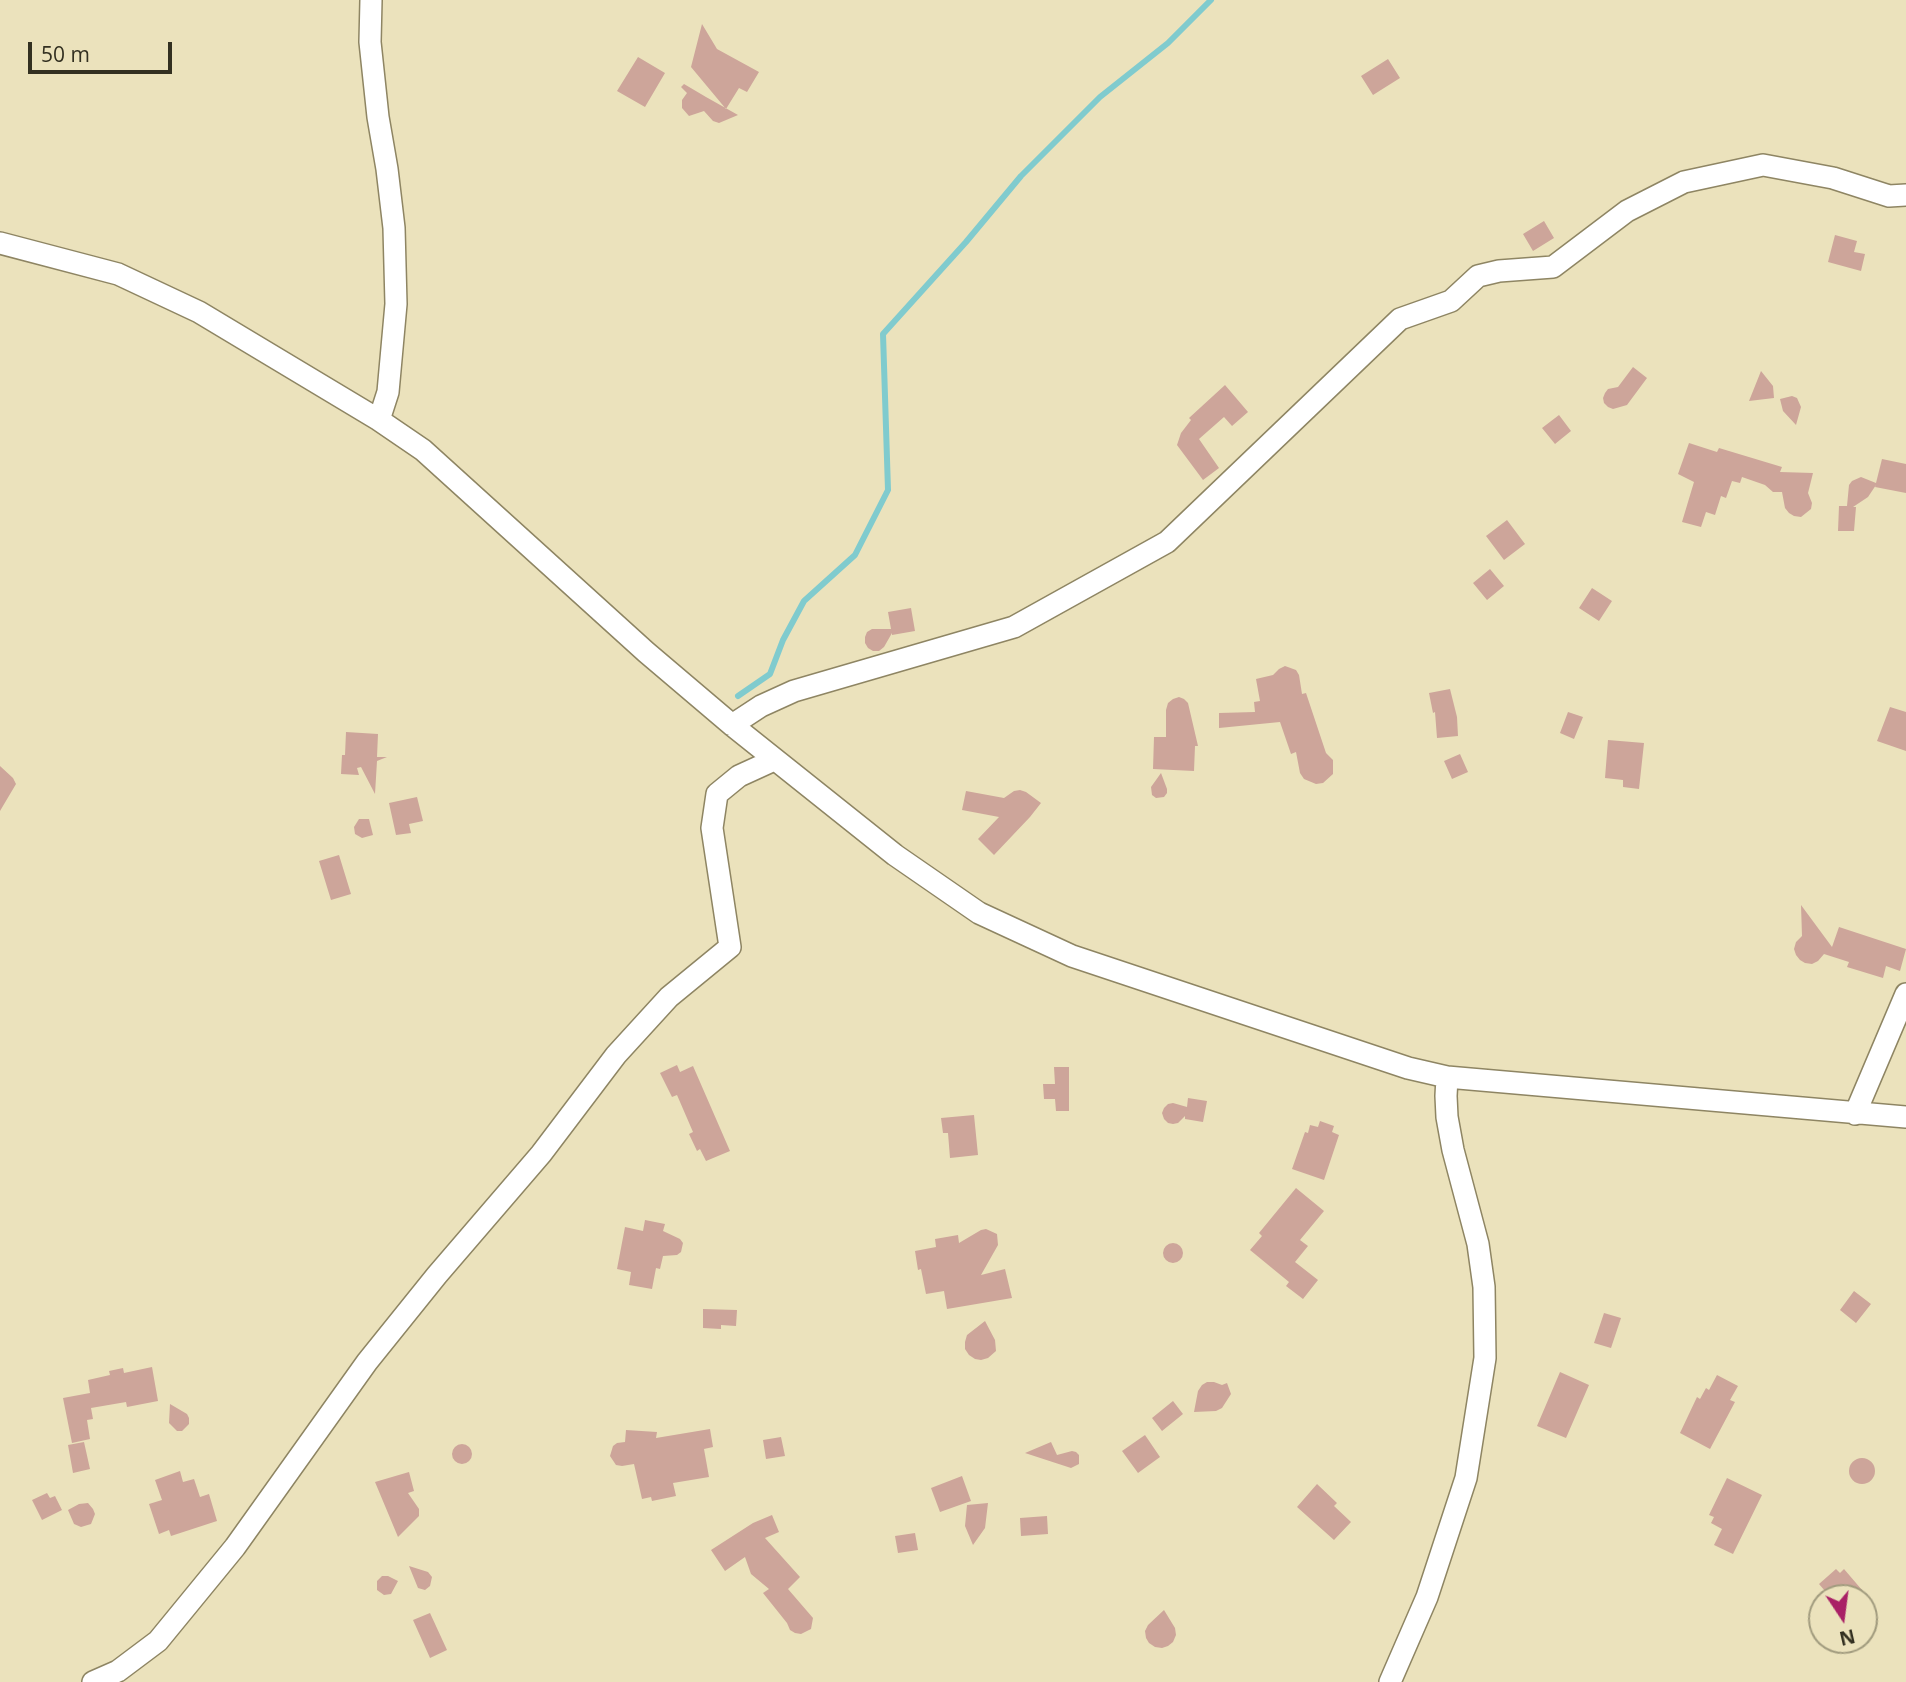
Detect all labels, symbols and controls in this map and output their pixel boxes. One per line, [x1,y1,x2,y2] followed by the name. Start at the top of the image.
[32,28,175,72] scale bar
[41,40,90,68] text: 50 m
[1808,1584,1878,1654] north arrow
[1837,1623,1858,1652] text: N

